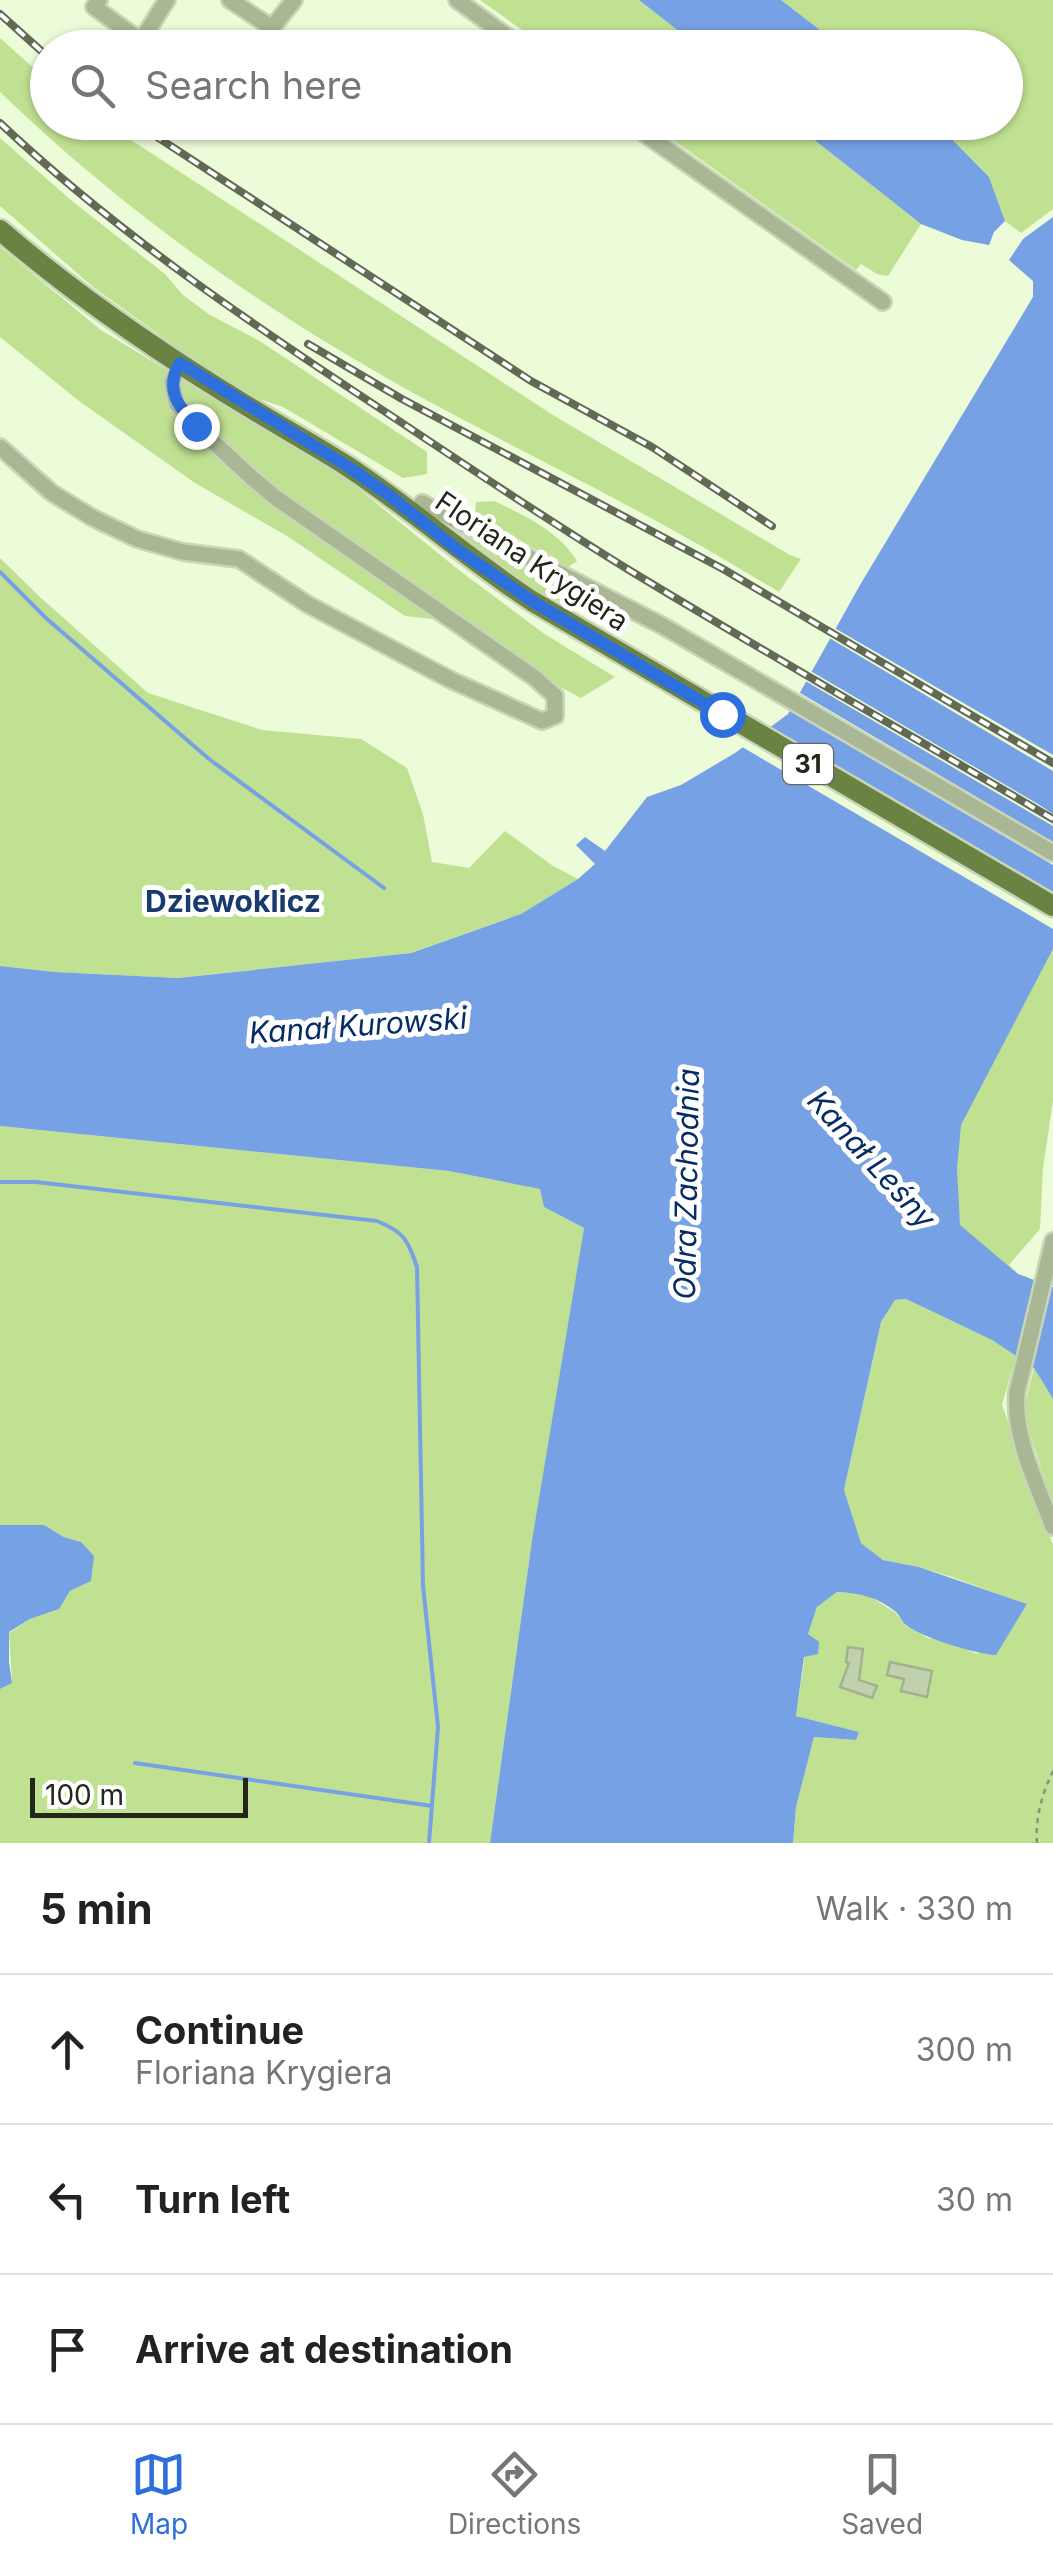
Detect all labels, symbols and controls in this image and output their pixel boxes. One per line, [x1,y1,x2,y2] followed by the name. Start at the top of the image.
[30,30,1023,140] search box
[65,58,120,113] icon: search
[145,62,362,108] text: Search here
[174,404,220,450] route end
[429,484,635,638] street label: Floriana Krygiera
[700,692,746,738] route start
[783,744,833,784] road number: 31
[145,883,321,919] district label: Dziewoklicz
[248,999,469,1051] water label: Kanał Kurowski
[666,1068,706,1300] water label: Odra Zachodnia
[801,1083,944,1236] water label: Kanał Leśny
[30,1773,248,1818] scale bar
[45,1778,124,1812] text: 100 m
[40,1883,153,1934] text: 5 min
[816,1889,1013,1928] text: Walk · 330 m
[135,2007,304,2053] text: Continue
[40,2022,95,2077] icon: ahead
[916,2030,1013,2069] text: 300 m
[135,2053,392,2092] text: Floriana Krygiera
[40,2172,95,2227] icon: left
[135,2176,290,2222] text: Turn left
[936,2180,1013,2219] text: 30 m
[40,2322,95,2377] icon: arrive
[135,2326,513,2372] text: Arrive at destination
[130,2447,188,2541] tab: Map
[448,2447,581,2541] tab: Directions
[841,2447,923,2541] tab: Saved

